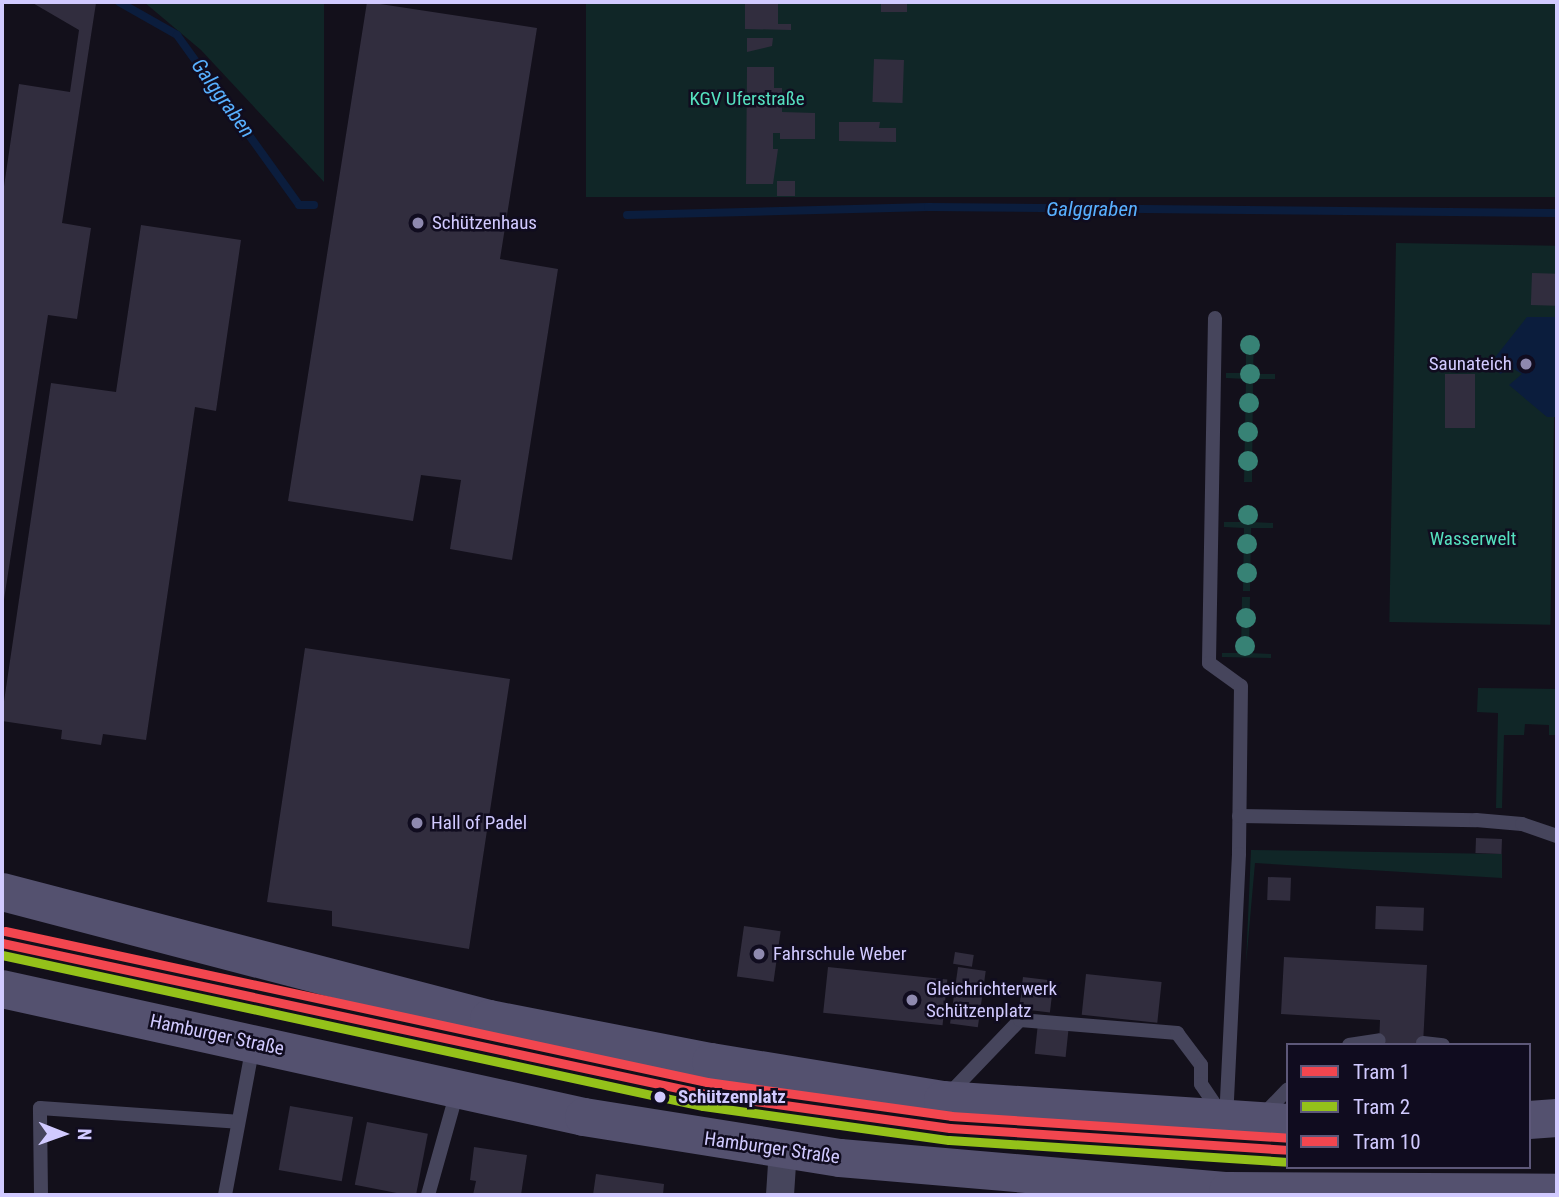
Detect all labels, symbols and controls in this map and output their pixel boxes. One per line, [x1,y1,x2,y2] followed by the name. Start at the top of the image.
[186,54,260,142] water label: Galggraben
[689,88,805,110] park label: KGV Uferstraße
[1046,196,1138,222] water label: Galggraben
[432,212,537,234] place label: Schützenhaus
[410,215,426,231] marker: Schützenhaus
[1429,353,1512,375] place label: Saunateich
[1518,356,1534,372] marker: Saunateich
[1430,528,1516,550] park label: Wasserwelt
[431,812,527,834] place label: Hall of Padel
[409,815,425,831] marker: Hall of Padel
[773,943,906,965] place label: Fahrschule Weber
[751,946,767,962] marker: Fahrschule Weber
[926,978,1057,1022] place label: Gleichrichterwerk Schützenplatz
[904,992,920,1008] marker: Gleichrichterwerk Schützenplatz
[148,1010,286,1060] street label: Hamburger Straße
[1286,1043,1531,1169] legend
[1353,1060,1410,1084] text: Tram 1
[649,1086,671,1108] marker: Schützenplatz
[678,1086,786,1108] place label: Schützenplatz
[1353,1095,1410,1119] text: Tram 2
[28,1099,98,1169] north arrow
[703,1127,841,1169] street label: Hamburger Straße
[73,1128,96,1140] text: N
[1353,1130,1421,1154] text: Tram 10

